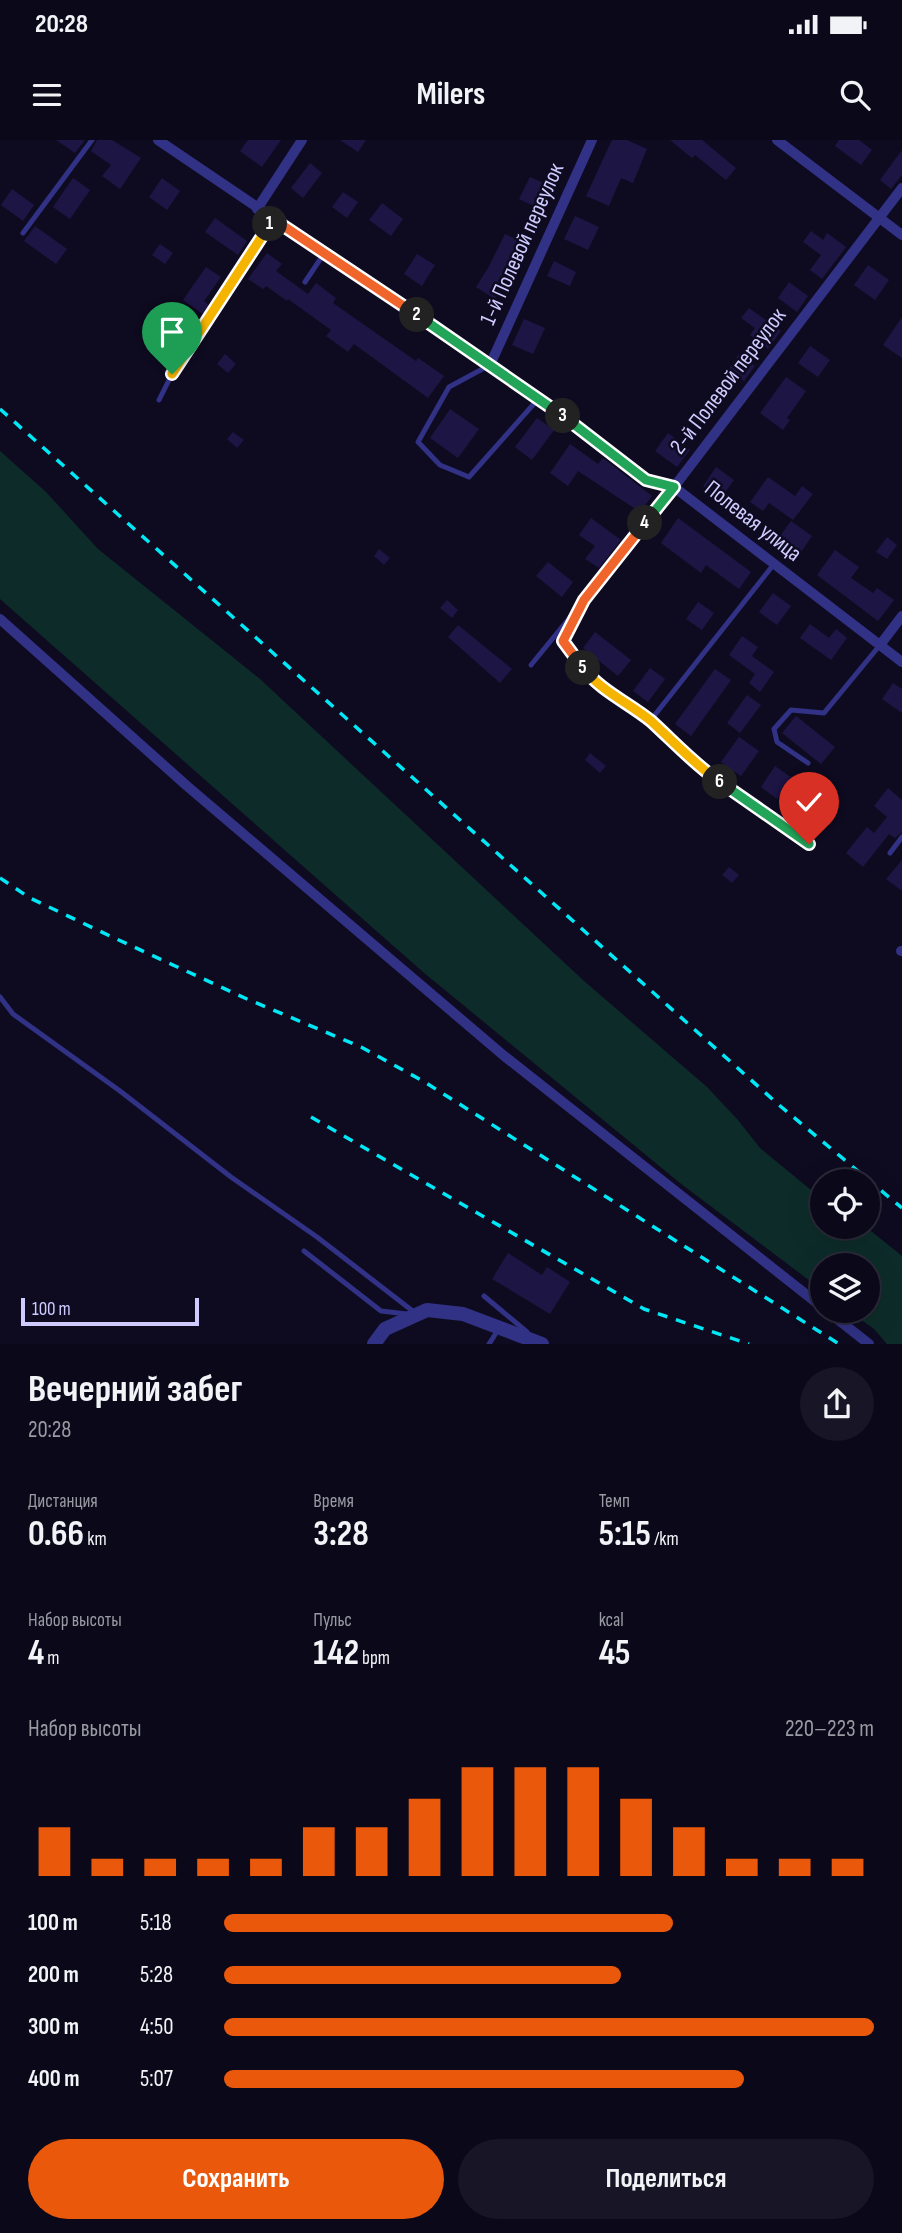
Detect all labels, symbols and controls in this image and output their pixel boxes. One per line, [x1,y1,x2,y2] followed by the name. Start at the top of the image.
[35,9,88,40] text: 20:28
[417,75,485,114] text: Milers
[28,76,66,114] icon: menu
[836,76,874,114] icon: search
[474,158,570,329] street label: 1-й Полевой переулок
[252,206,288,242] pin: 1
[266,212,273,235] text: 1
[400,298,434,332] pin: 2
[142,302,202,374] pin
[664,302,792,460] street label: 2-й Полевой переулок
[412,303,421,326] text: 2
[153,313,191,351] icon: arrive
[546,398,580,434] pin: 3
[558,404,567,427] text: 3
[699,474,807,568] street label: Полевая улица
[628,506,662,540] pin: 4
[640,511,649,534] text: 4
[566,650,600,686] pin: 5
[578,656,587,679] text: 5
[702,764,738,800] pin: 6
[715,770,724,793] text: 6
[779,772,839,844] pin
[790,783,828,821] icon: check
[810,1169,880,1323] map controls
[810,1169,880,1239] button: locate
[810,1253,880,1323] button: layers
[21,1295,200,1327] scale bar
[32,1298,71,1321] text: 100 m
[28,1367,242,1412] text: Вечерний забег
[800,1367,874,1441] button: share
[28,1416,71,1444] text: 20:28
[28,1490,98,1513] text: Дистанция
[313,1490,354,1513] text: Время
[599,1490,630,1513] text: Темп
[28,1513,84,1556] text: 0.66
[313,1513,369,1556] text: 3:28
[599,1513,651,1556] text: 5:15
[84,1528,107,1551] text: km
[651,1528,679,1551] text: /km
[28,1609,122,1632] text: Набор высоты
[313,1609,352,1632] text: Пульс
[599,1609,624,1632] text: kcal
[28,1632,44,1675] text: 4
[313,1632,359,1675] text: 142
[599,1632,630,1675] text: 45
[44,1647,60,1670] text: m
[359,1647,390,1670] text: bpm
[28,1715,141,1743] text: Набор высоты
[785,1715,874,1743] text: 220–223 m
[28,1909,78,1937] text: 100 m
[140,1909,172,1937] text: 5:18
[28,1961,79,1989] text: 200 m
[140,1961,173,1989] text: 5:28
[28,2013,79,2041] text: 300 m
[140,2013,173,2041] text: 4:50
[28,2065,79,2093] text: 400 m
[140,2065,173,2093] text: 5:07
[28,2139,444,2219] button: Сохранить
[458,2139,874,2219] button: Поделиться

